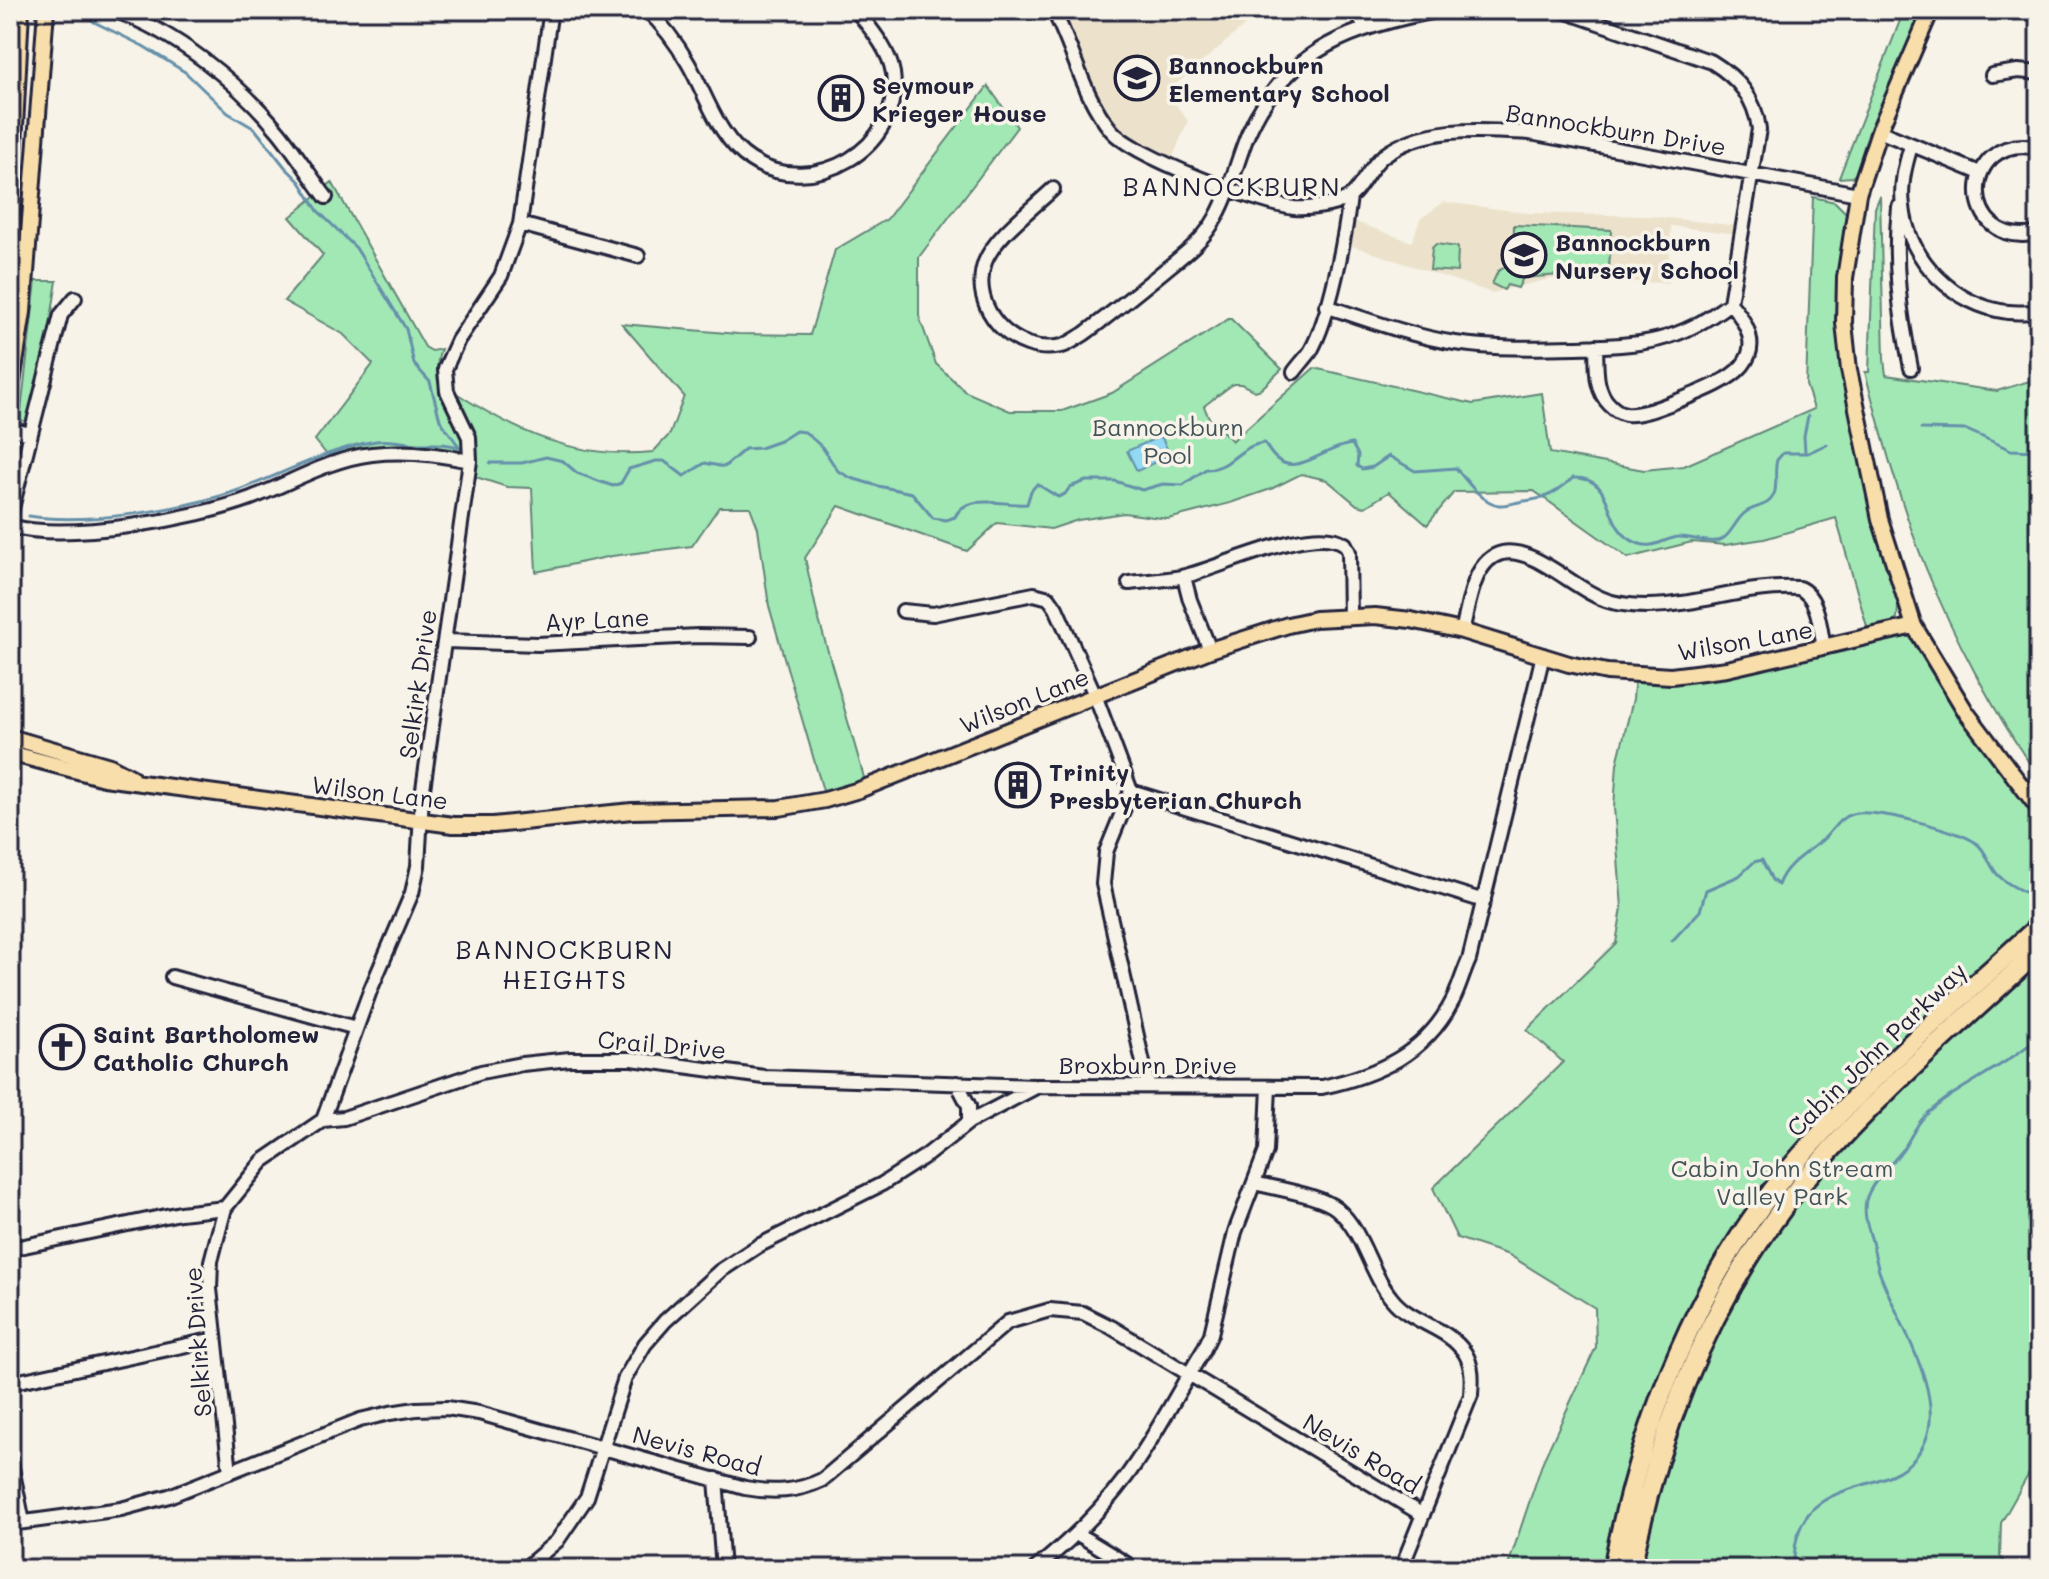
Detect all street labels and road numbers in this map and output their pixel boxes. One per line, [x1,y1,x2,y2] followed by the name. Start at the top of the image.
[1504,96,1728,162] street label: Bannockburn Drive
[544,601,650,637] street label: Ayr Lane
[391,607,443,761] street label: Selkirk Drive
[1675,613,1815,667] street label: Wilson Lane
[955,660,1093,740] street label: Wilson Lane
[310,768,450,816] street label: Wilson Lane
[1780,955,1972,1143] street label: Cabin John Parkway
[597,1023,727,1065] street label: Crail Drive
[1059,1049,1237,1080] street label: Broxburn Drive
[176,1266,218,1418] street label: Selkirk Drive
[1298,1406,1426,1500] street label: Nevis Road
[629,1418,765,1482] street label: Nevis Road

